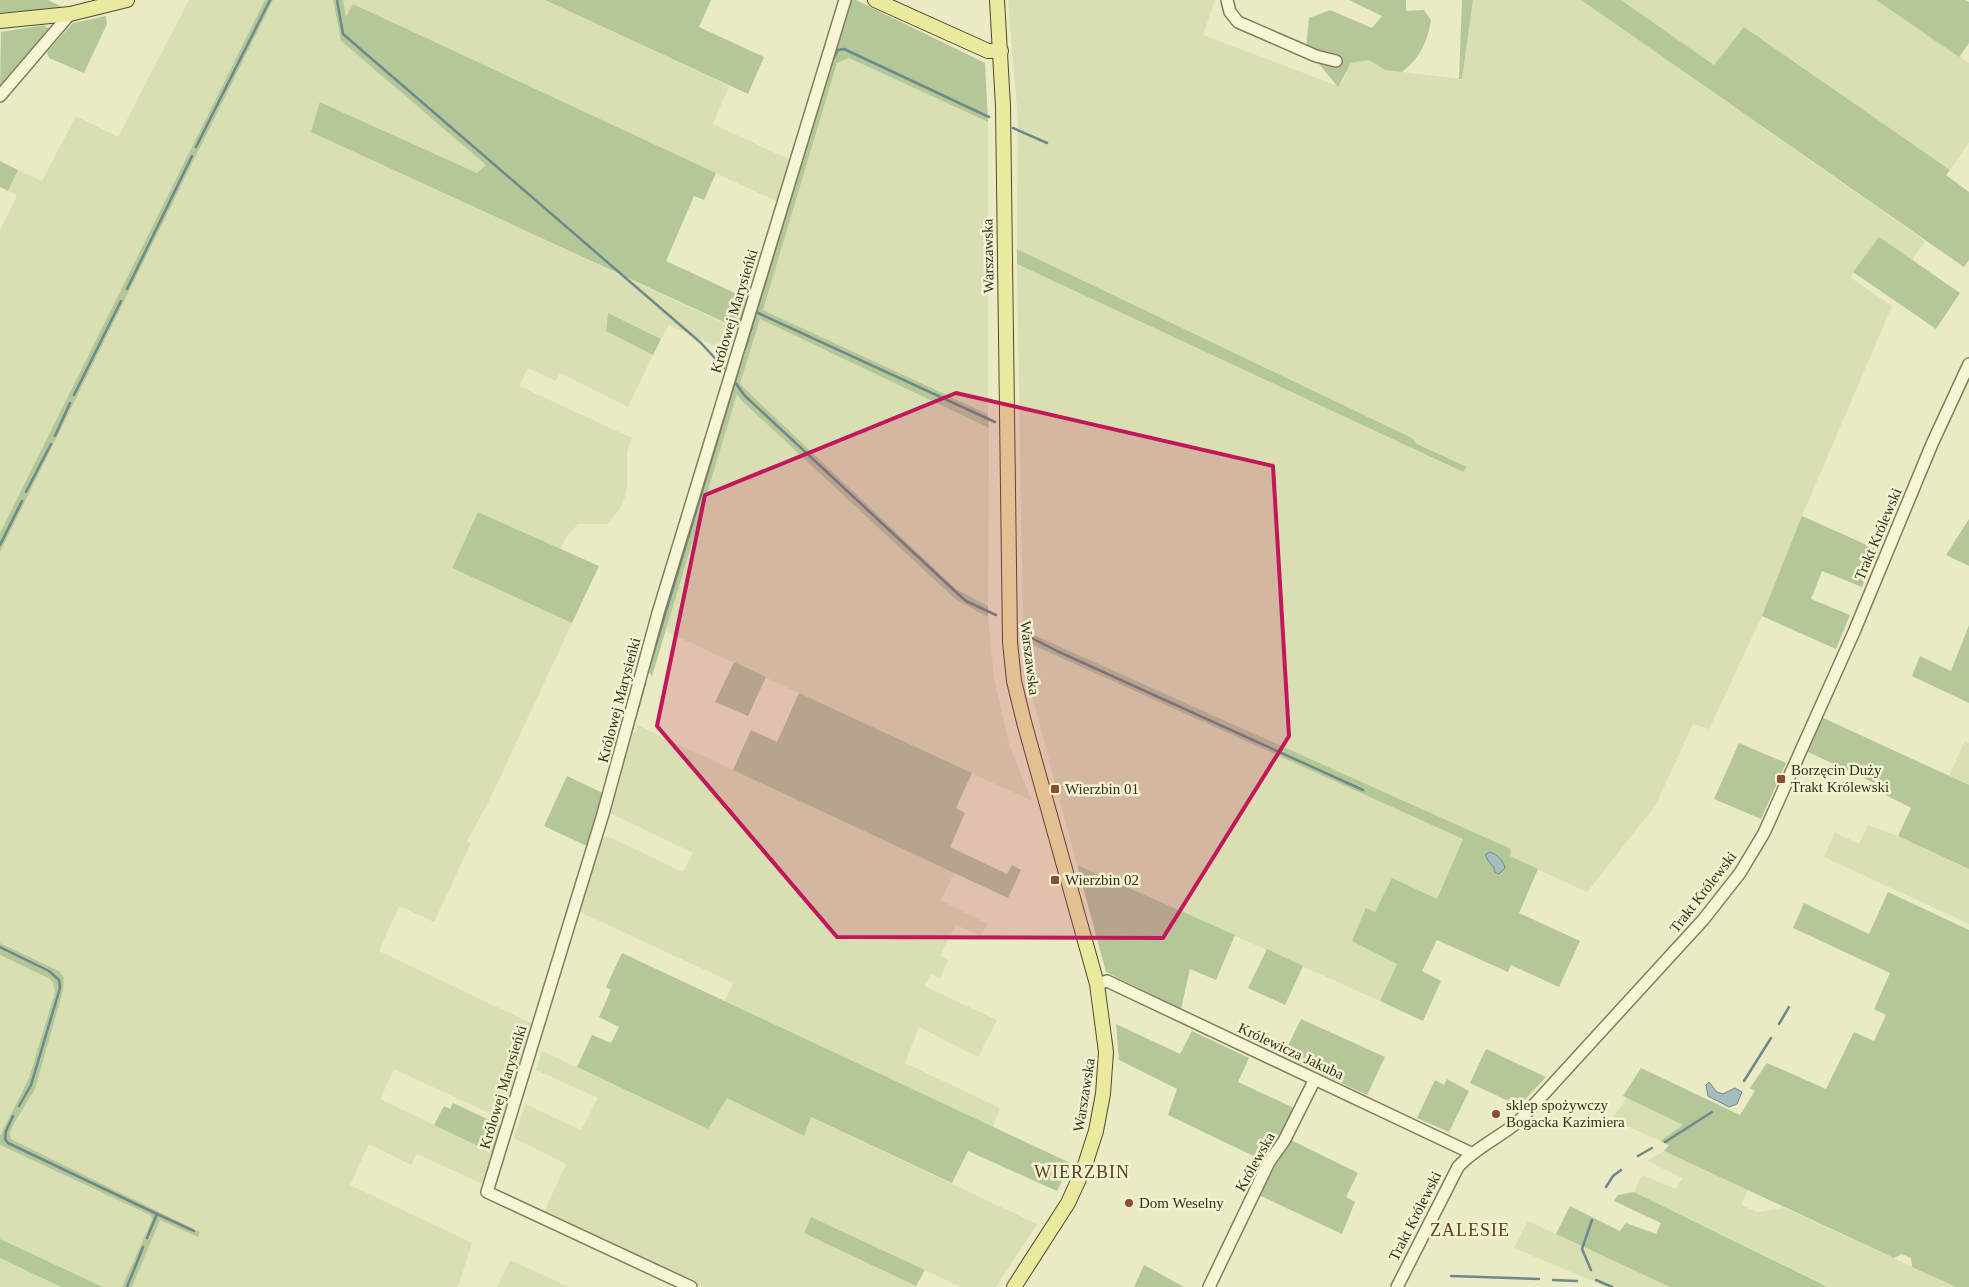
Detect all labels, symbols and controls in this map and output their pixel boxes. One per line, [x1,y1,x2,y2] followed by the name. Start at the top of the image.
[979,218,997,293] street label: Warszawska
[708,247,760,375] street label: Królowej Marysieńki
[1851,486,1905,582] street label: Trakt Królewski
[1018,620,1043,696] street label: Warszawska
[595,636,643,764] street label: Królowej Marysieńki
[1791,762,1889,795] place label: Borzęcin Duży Trakt Królewski
[1775,773,1787,785] marker: Borzęcin Duży Trakt Królewski
[1065,781,1139,797] place label: Wierzbin 01
[1049,783,1061,795] marker: Wierzbin 01
[1666,848,1740,936] street label: Trakt Królewski
[1065,872,1139,888] place label: Wierzbin 02
[1049,874,1061,886] marker: Wierzbin 02
[1236,1020,1347,1083] street label: Królewicza Jakuba
[477,1023,529,1151] street label: Królowej Marysieńki
[1070,1057,1098,1133] street label: Warszawska
[1506,1097,1625,1130] place label: sklep spożywczy Bogacka Kazimiera
[1490,1108,1502,1120] marker: sklep spożywczy Bogacka Kazimiera
[1232,1129,1278,1194] street label: Królewska
[1034,1162,1130,1182] district label: WIERZBIN
[1386,1169,1444,1263] street label: Trakt Królewski
[1139,1195,1224,1211] place label: Dom Weselny
[1123,1197,1135,1209] marker: Dom Weselny
[1430,1220,1510,1240] district label: ZALESIE

